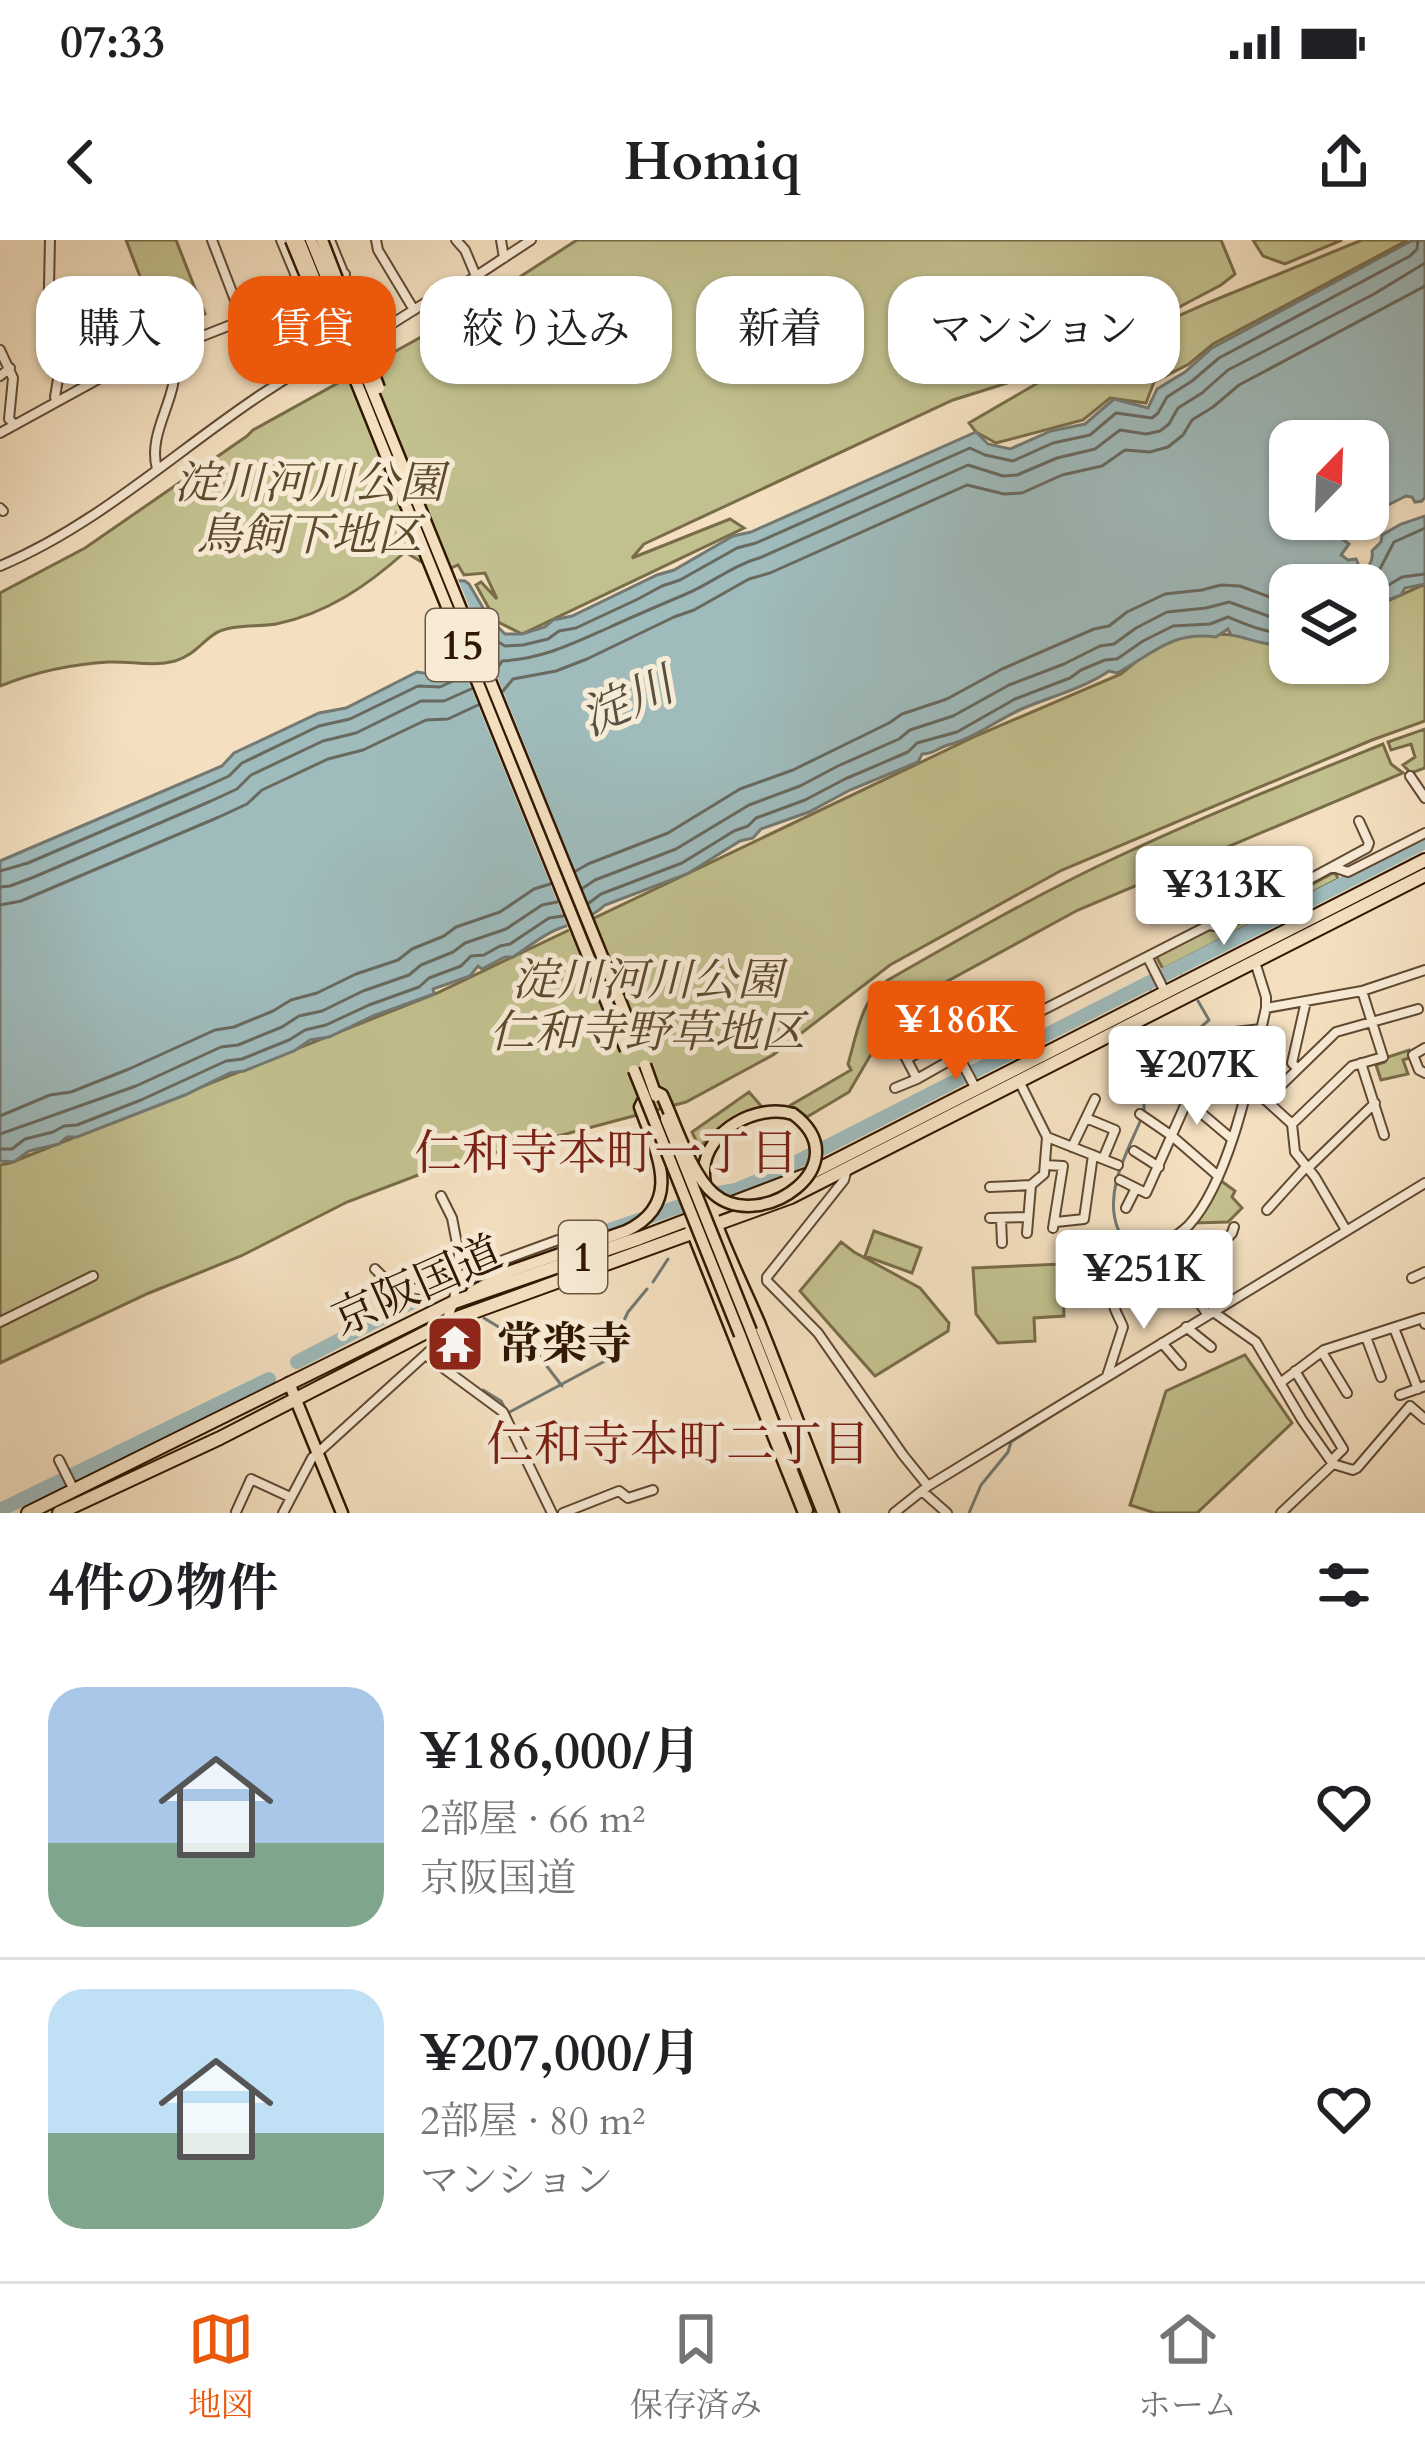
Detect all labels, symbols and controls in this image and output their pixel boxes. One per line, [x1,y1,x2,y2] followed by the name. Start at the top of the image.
[60,12,165,73] text: 07:33
[624,126,801,199] text: Homiq
[48,129,114,195] icon: back
[1311,129,1377,195] icon: share
[36,276,204,384] chip: 購入
[228,276,396,384] chip: 賃貸
[420,276,672,384] chip: 絞り込み
[696,276,864,384] chip: 新着
[888,276,1180,384] chip: マンション
[1269,420,1389,540] north arrow
[1269,420,1389,684] map controls
[174,453,451,566] park label: 淀川河川公園 鳥飼下地区
[1269,564,1389,684] button: layers
[426,609,498,681] road number: 15
[570,651,689,751] water label: 淀川
[1140,846,1308,948] pin: ¥313K
[1163,858,1285,911] text: ¥313K
[489,950,809,1063] park label: 淀川河川公園 仁和寺野草地区
[872,981,1040,1083] pin: ¥186K
[895,993,1017,1046] text: ¥186K
[1113,1026,1281,1128] pin: ¥207K
[1136,1038,1258,1091] text: ¥207K
[414,1121,798,1186] district label: 仁和寺本町一丁目
[559,1221,607,1293] road number: 1
[322,1222,512,1350] street label: 京阪国道
[1060,1230,1228,1332] pin: ¥251K
[1083,1242,1205,1295] text: ¥251K
[424,1313,486,1375] temple icon: 常楽寺
[497,1314,632,1375] place label: 常楽寺
[486,1412,870,1477] district label: 仁和寺本町二丁目
[1311,1552,1377,1618] icon: filters
[48,1554,278,1624] text: 4件の物件
[420,1717,701,1787] text: ¥186,000/月
[144,1735,288,1879] icon: home
[1311,1774,1377,1840] icon: heart
[420,1793,645,1846] text: 2部屋 · 66 m²
[420,1852,576,1905] text: 京阪国道
[420,2019,701,2089] text: ¥207,000/月
[144,2037,288,2181] icon: home
[1311,2076,1377,2142] icon: heart
[420,2095,645,2148] text: 2部屋 · 80 m²
[420,2154,613,2207] text: マンション
[188,2306,254,2428] tab: 地図
[630,2306,762,2428] tab: 保存済み
[1138,2306,1237,2428] tab: ホーム

